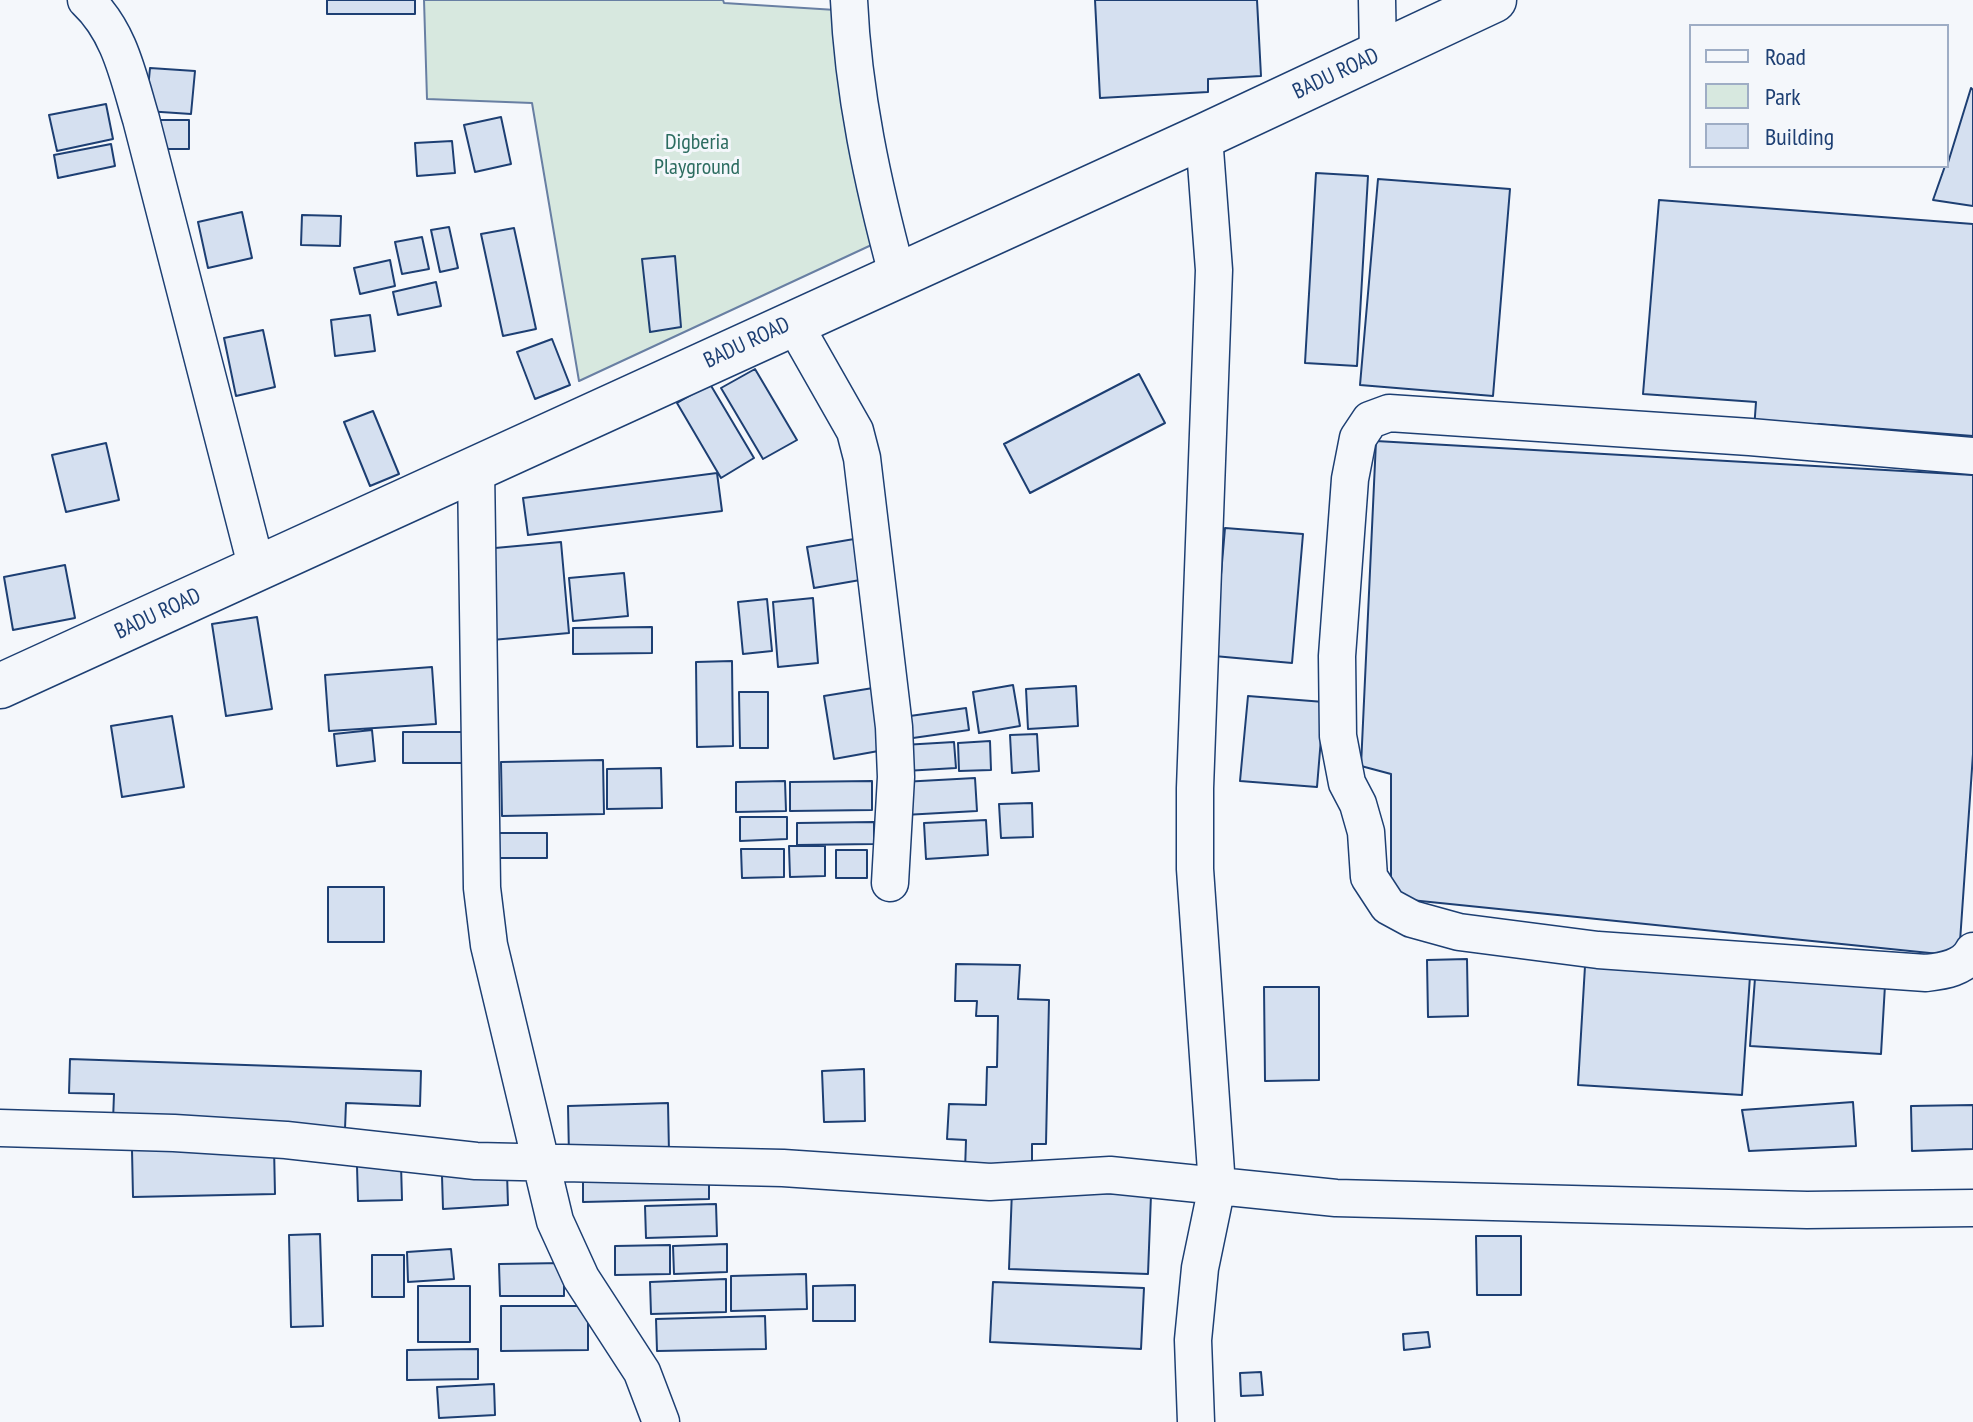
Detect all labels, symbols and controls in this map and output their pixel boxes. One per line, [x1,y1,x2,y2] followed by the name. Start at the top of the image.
[1689,24,1949,168] legend
[1765,41,1806,72] text: Road
[1289,43,1383,105] street label: BADU ROAD
[1765,81,1801,112] text: Park
[1765,121,1834,152] text: Building
[654,130,740,182] park label: Digberia Playground
[700,312,794,374] street label: BADU ROAD
[111,583,205,645] street label: BADU ROAD

